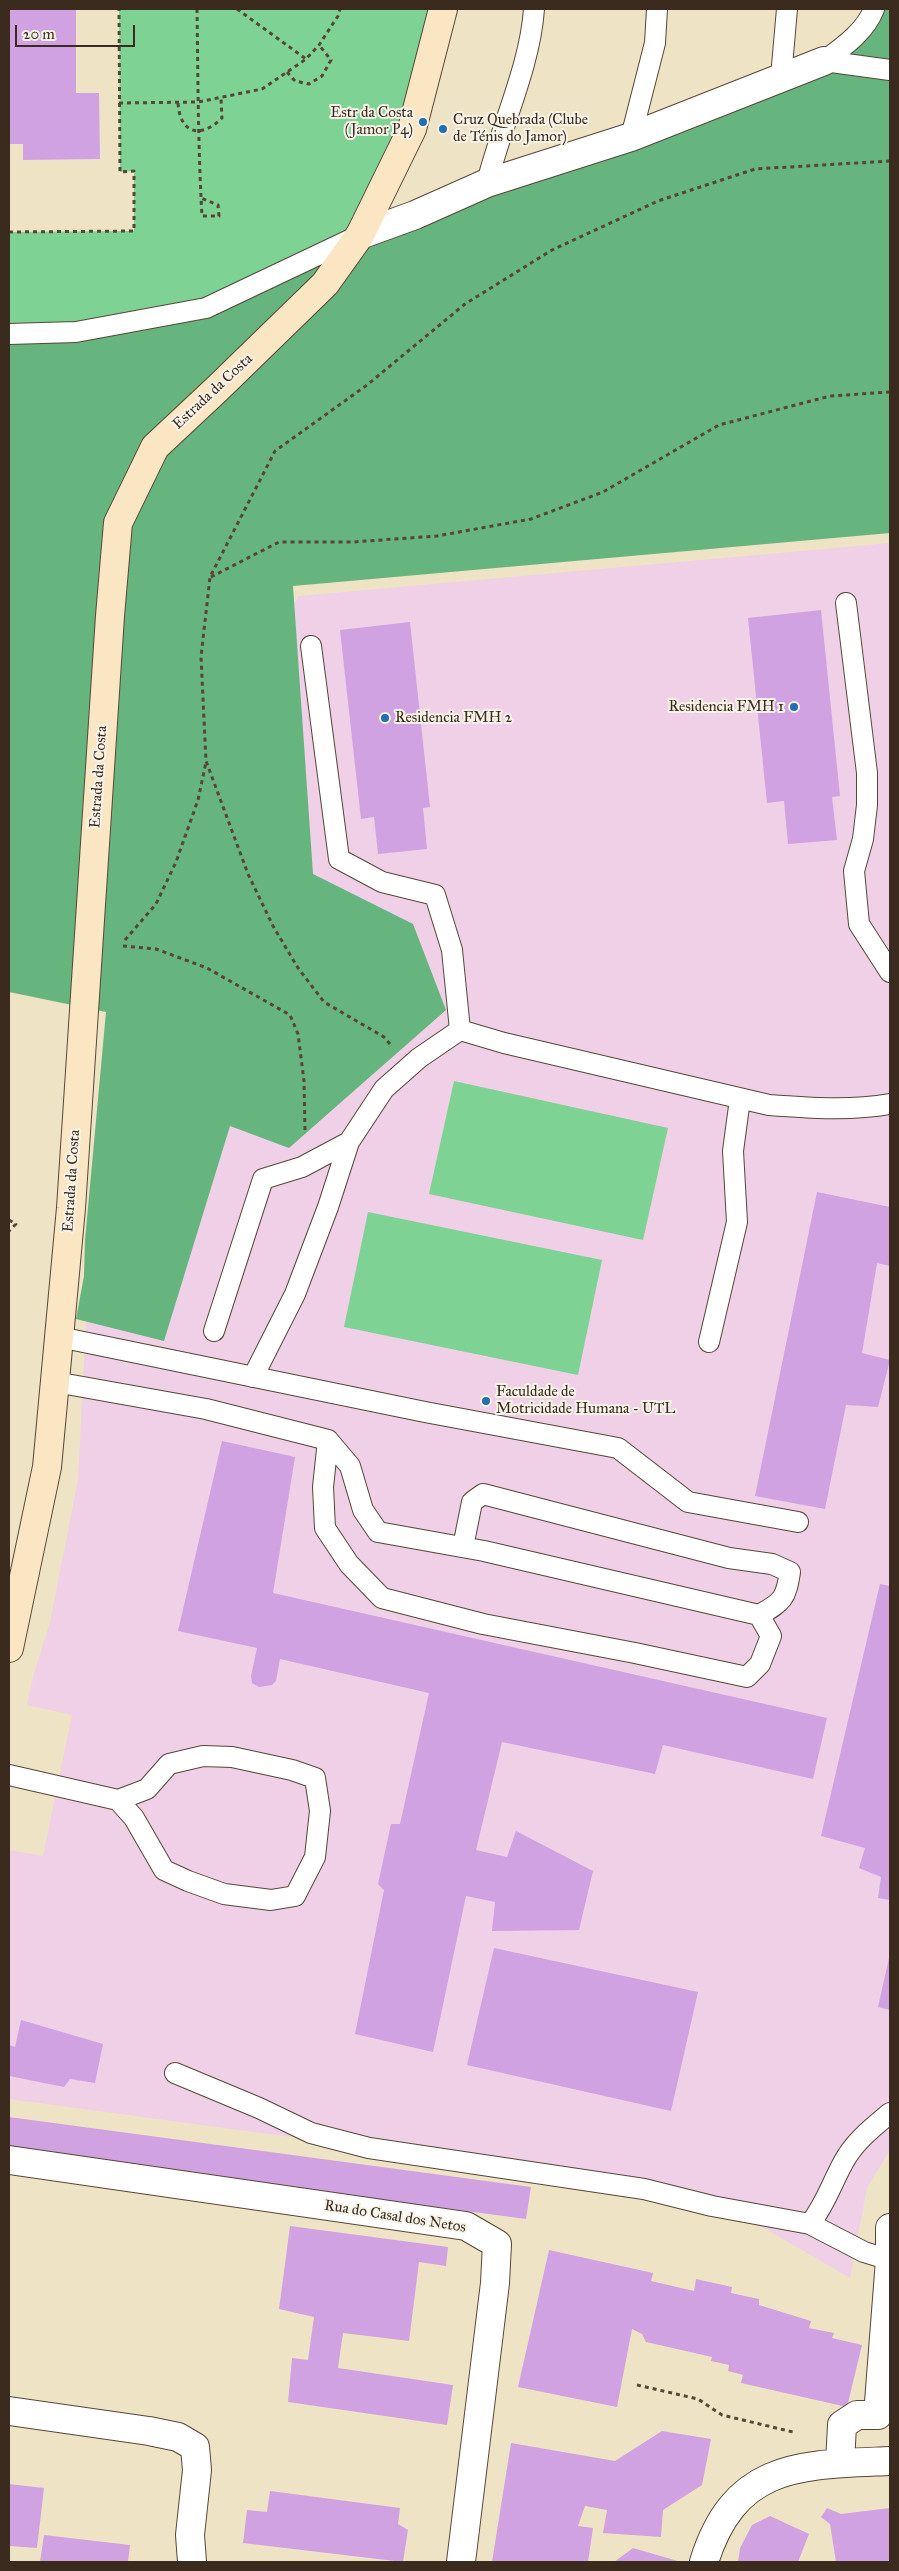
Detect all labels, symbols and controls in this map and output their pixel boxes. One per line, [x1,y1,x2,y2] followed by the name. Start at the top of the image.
[18,15,138,47] scale bar
[23,25,55,43] text: 20 m
[331,104,413,139] place label: Estr da Costa (Jamor P4)
[453,111,588,146] place label: Cruz Quebrada (Clube de Ténis do Jamor)
[417,116,429,128] marker: Estr da Costa (Jamor P4)
[437,123,449,135] marker: Cruz Quebrada (Clube de Ténis do Jamor)
[169,350,257,434] street label: Estrada da Costa
[668,698,784,716] place label: Residencia FMH 1
[788,701,800,713] marker: Residencia FMH 1
[395,709,512,727] place label: Residencia FMH 2
[379,712,391,724] marker: Residencia FMH 2
[86,725,112,829] street label: Estrada da Costa
[59,1129,85,1233] street label: Estrada da Costa
[496,1383,675,1418] place label: Faculdade de Motricidade Humana - UTL
[480,1395,492,1407] marker: Faculdade de Motricidade Humana - UTL
[323,2197,467,2237] street label: Rua do Casal dos Netos

